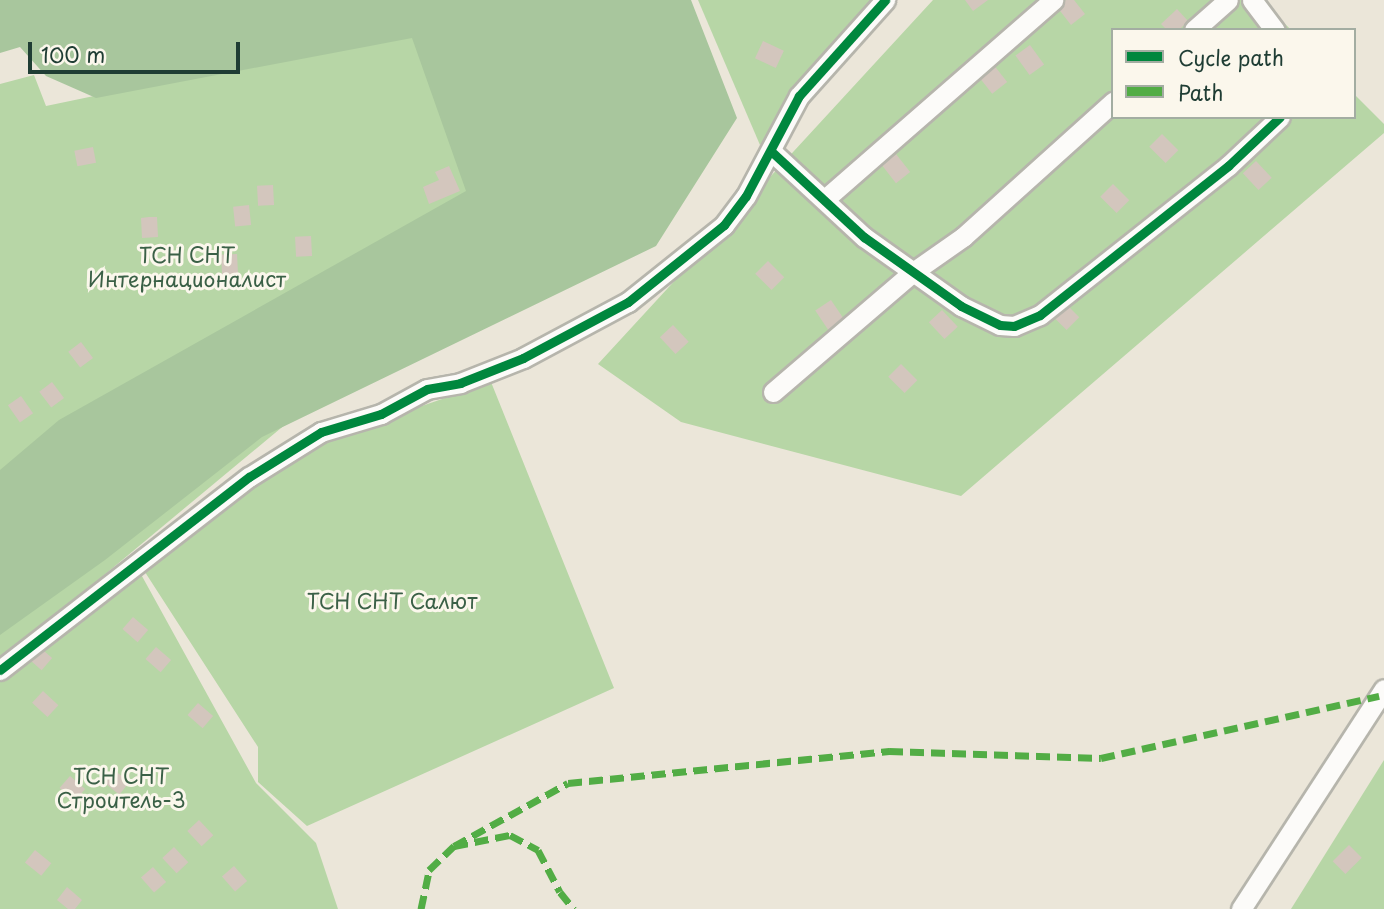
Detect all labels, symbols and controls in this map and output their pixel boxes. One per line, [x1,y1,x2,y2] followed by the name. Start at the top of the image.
[32,28,243,72] scale bar
[1111,28,1356,119] legend
[41,38,105,70] text: 100 m
[1178,41,1284,73] text: Cycle path
[1178,76,1223,108] text: Path
[88,241,286,291] park label: ТСН СНТ Интернационалист
[305,587,479,613] park label: ТСН СНТ Салют
[57,762,185,812] park label: ТСН СНТ Строитель-3

